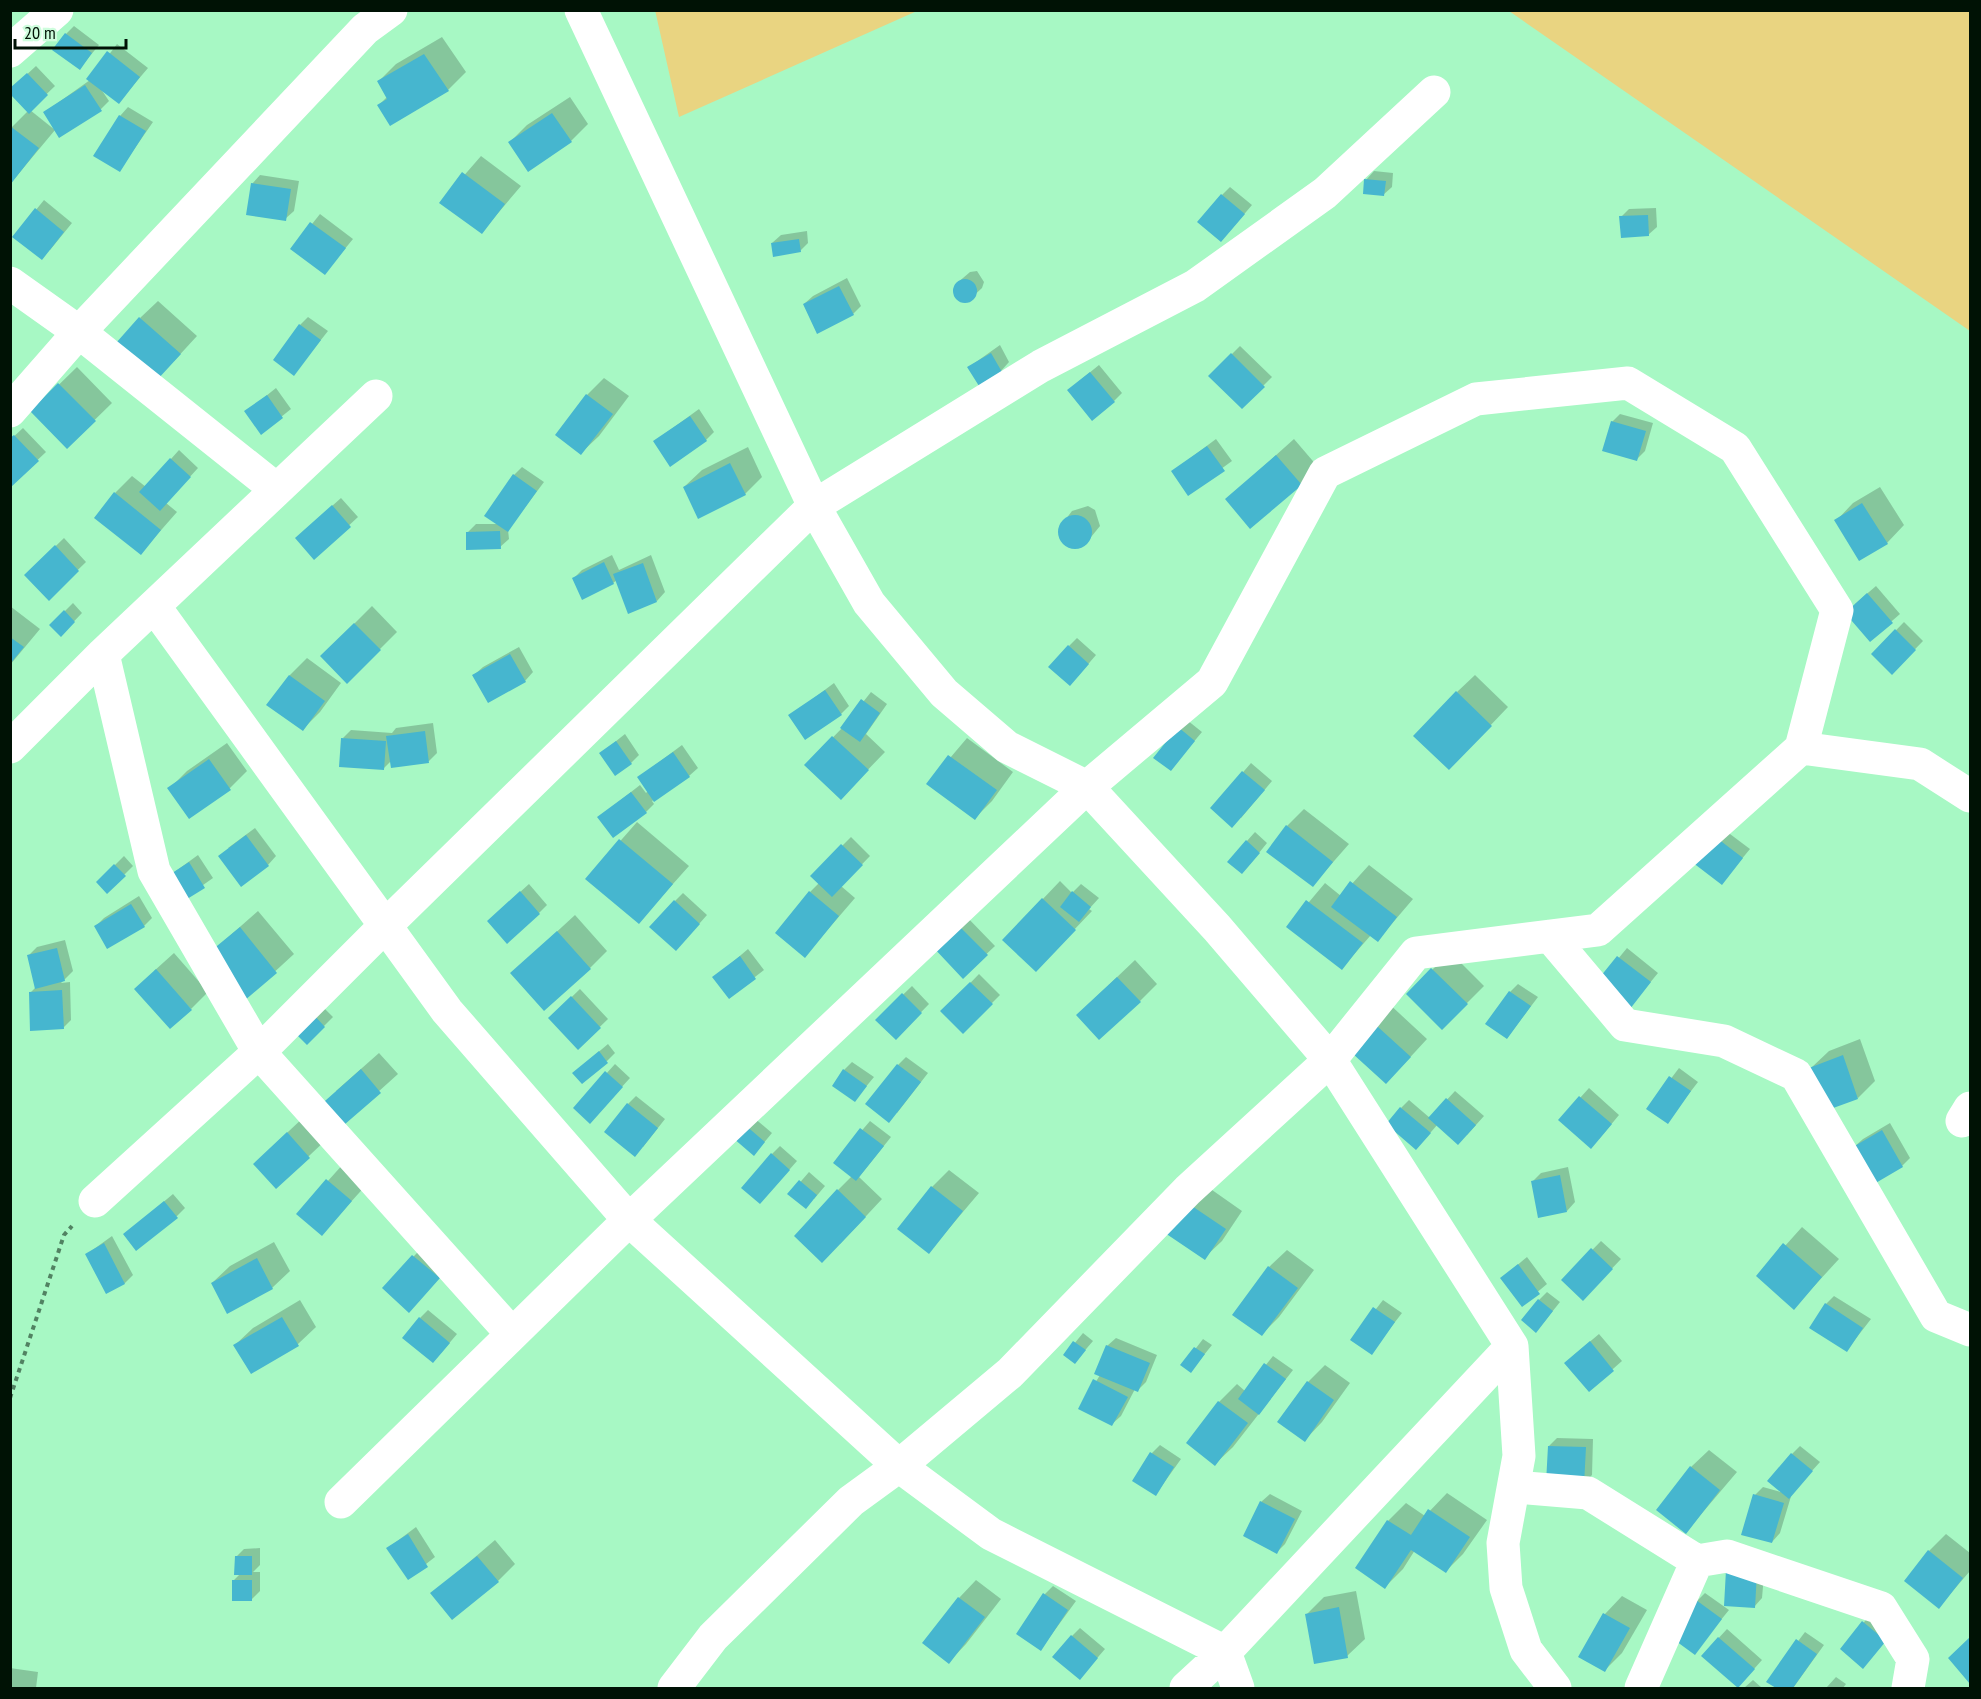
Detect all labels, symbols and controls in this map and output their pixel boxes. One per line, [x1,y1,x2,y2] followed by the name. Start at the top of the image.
[15,12,126,50] scale bar
[24,21,56,44] text: 20 m

